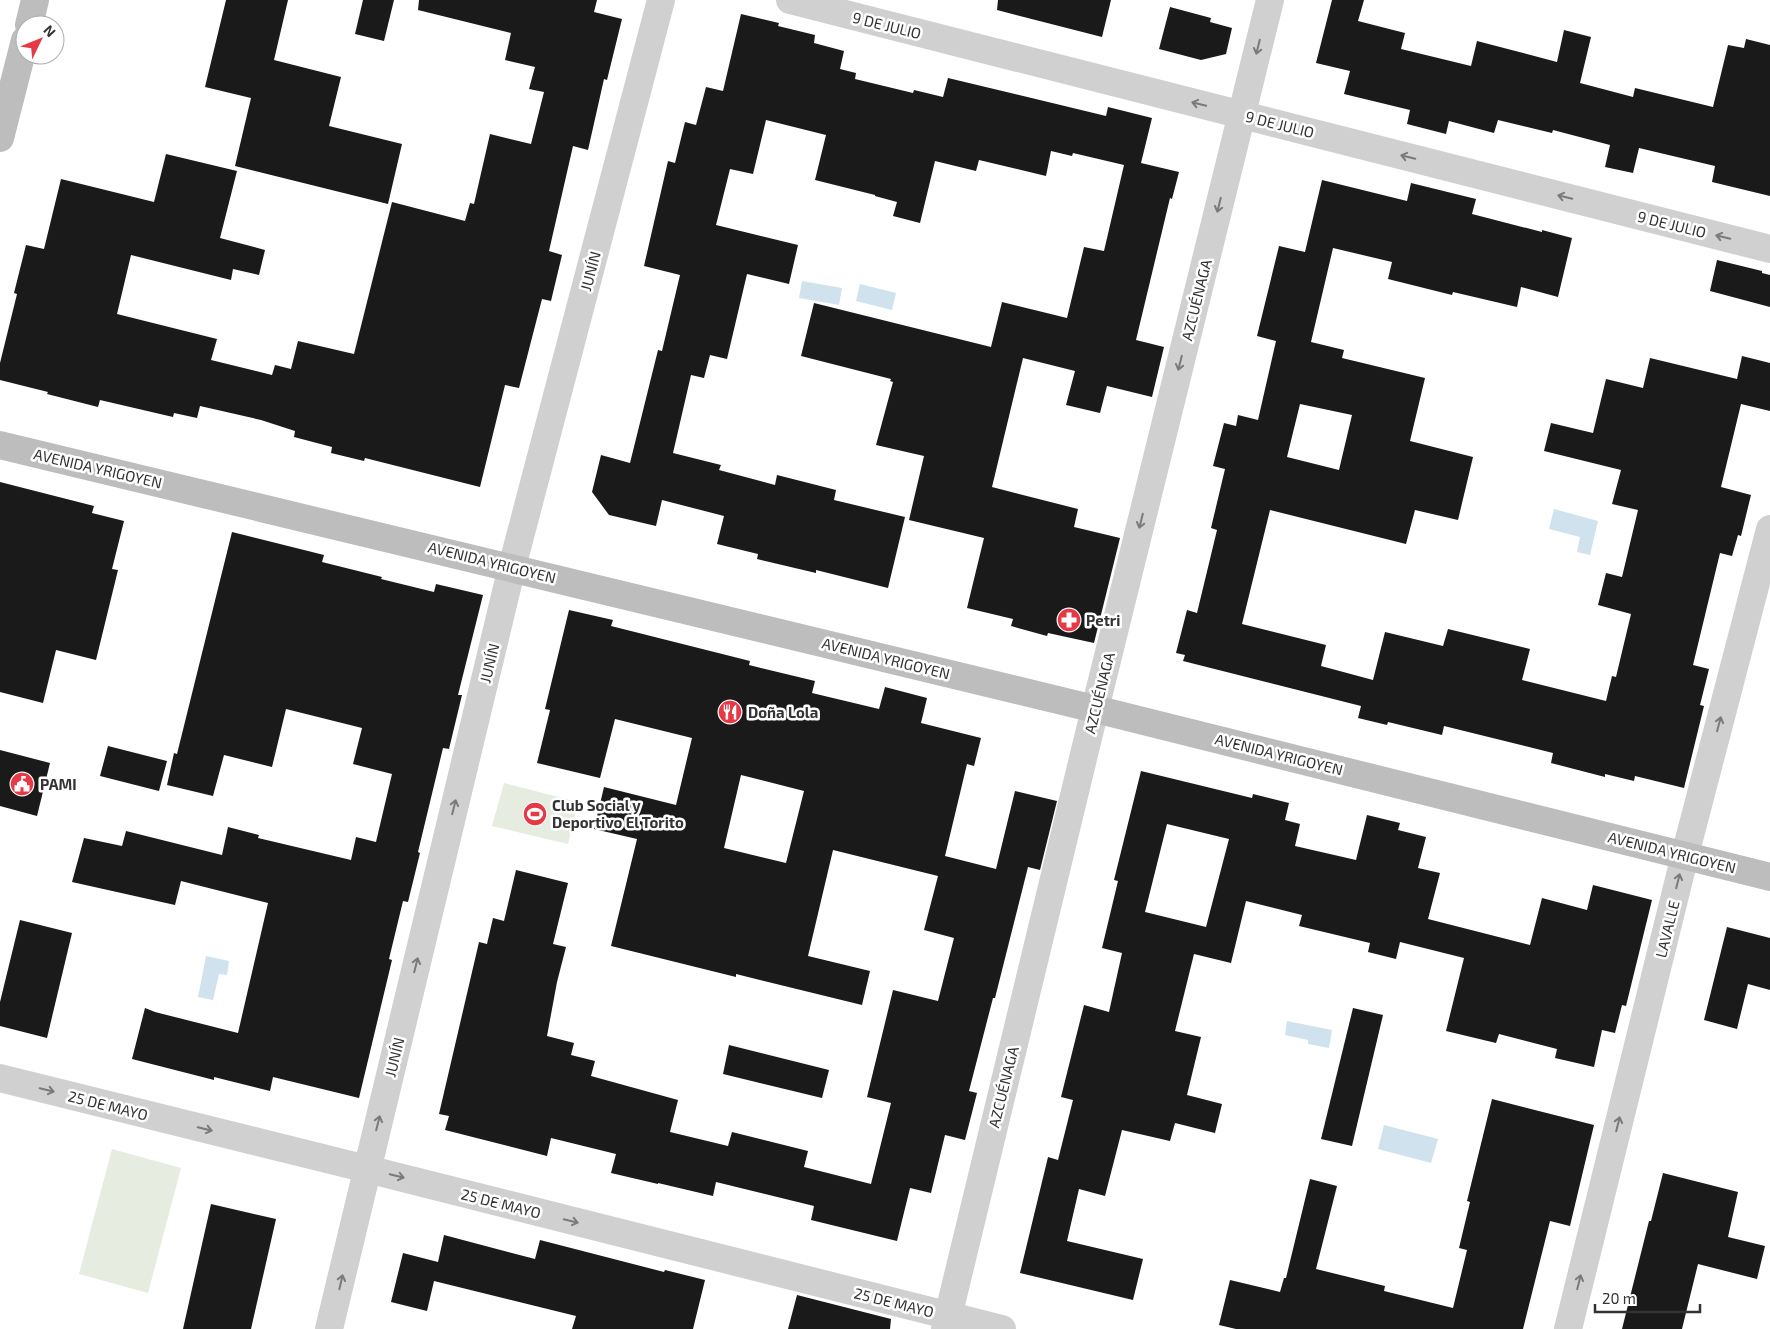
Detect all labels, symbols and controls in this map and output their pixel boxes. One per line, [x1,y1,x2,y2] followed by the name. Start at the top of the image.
[851,8,923,42] street label: 9 DE JULIO
[15,15,65,65] north arrow
[40,21,60,40] text: N
[1253,39,1263,55] one-way arrow
[1192,99,1208,108] one-way arrow
[1244,107,1316,141] street label: 9 DE JULIO
[1400,152,1416,161] one-way arrow
[1558,192,1574,201] one-way arrow
[1214,196,1223,212] one-way arrow
[1636,207,1708,241] street label: 9 DE JULIO
[1715,232,1731,241] one-way arrow
[576,249,604,293] street label: JUNÍN
[1177,257,1215,343] street label: AZCUÉNAGA
[1175,354,1184,370] one-way arrow
[32,444,164,492] street label: AVENIDA YRIGOYEN
[1136,512,1145,528] one-way arrow
[426,537,558,587] street label: AVENIDA YRIGOYEN
[1056,607,1082,633] pharmacy icon: Petri
[1086,611,1120,629] place label: Petri
[820,633,952,683] street label: AVENIDA YRIGOYEN
[475,641,503,685] street label: JUNÍN
[1080,650,1118,736] street label: AZCUÉNAGA
[717,699,743,725] restaurant icon: Doña Lola
[748,703,818,721] place label: Doña Lola
[1715,716,1724,732] one-way arrow
[1213,729,1345,779] street label: AVENIDA YRIGOYEN
[9,771,35,797] public building icon: PAMI
[40,775,77,793] place label: PAMI
[552,796,684,831] place label: Club Social y Deportivo El Torito
[450,800,459,816] one-way arrow
[522,801,548,827] sports icon: Club Social y Deportivo El Torito
[1606,827,1738,877] street label: AVENIDA YRIGOYEN
[1674,874,1684,890] one-way arrow
[1651,899,1683,959] street label: LAVALLE
[412,958,421,974] one-way arrow
[380,1035,408,1079] street label: JUNÍN
[984,1044,1022,1130] street label: AZCUÉNAGA
[39,1086,55,1095] one-way arrow
[66,1086,150,1124] street label: 25 DE MAYO
[374,1116,383,1132] one-way arrow
[1614,1116,1624,1132] one-way arrow
[197,1125,213,1134] one-way arrow
[388,1172,404,1182] one-way arrow
[459,1184,543,1222] street label: 25 DE MAYO
[563,1216,579,1226] one-way arrow
[337,1274,346,1290] one-way arrow
[1575,1274,1585,1290] one-way arrow
[1595,1282,1700,1314] scale bar
[852,1283,936,1321] street label: 25 DE MAYO
[1602,1289,1636,1307] text: 20 m

